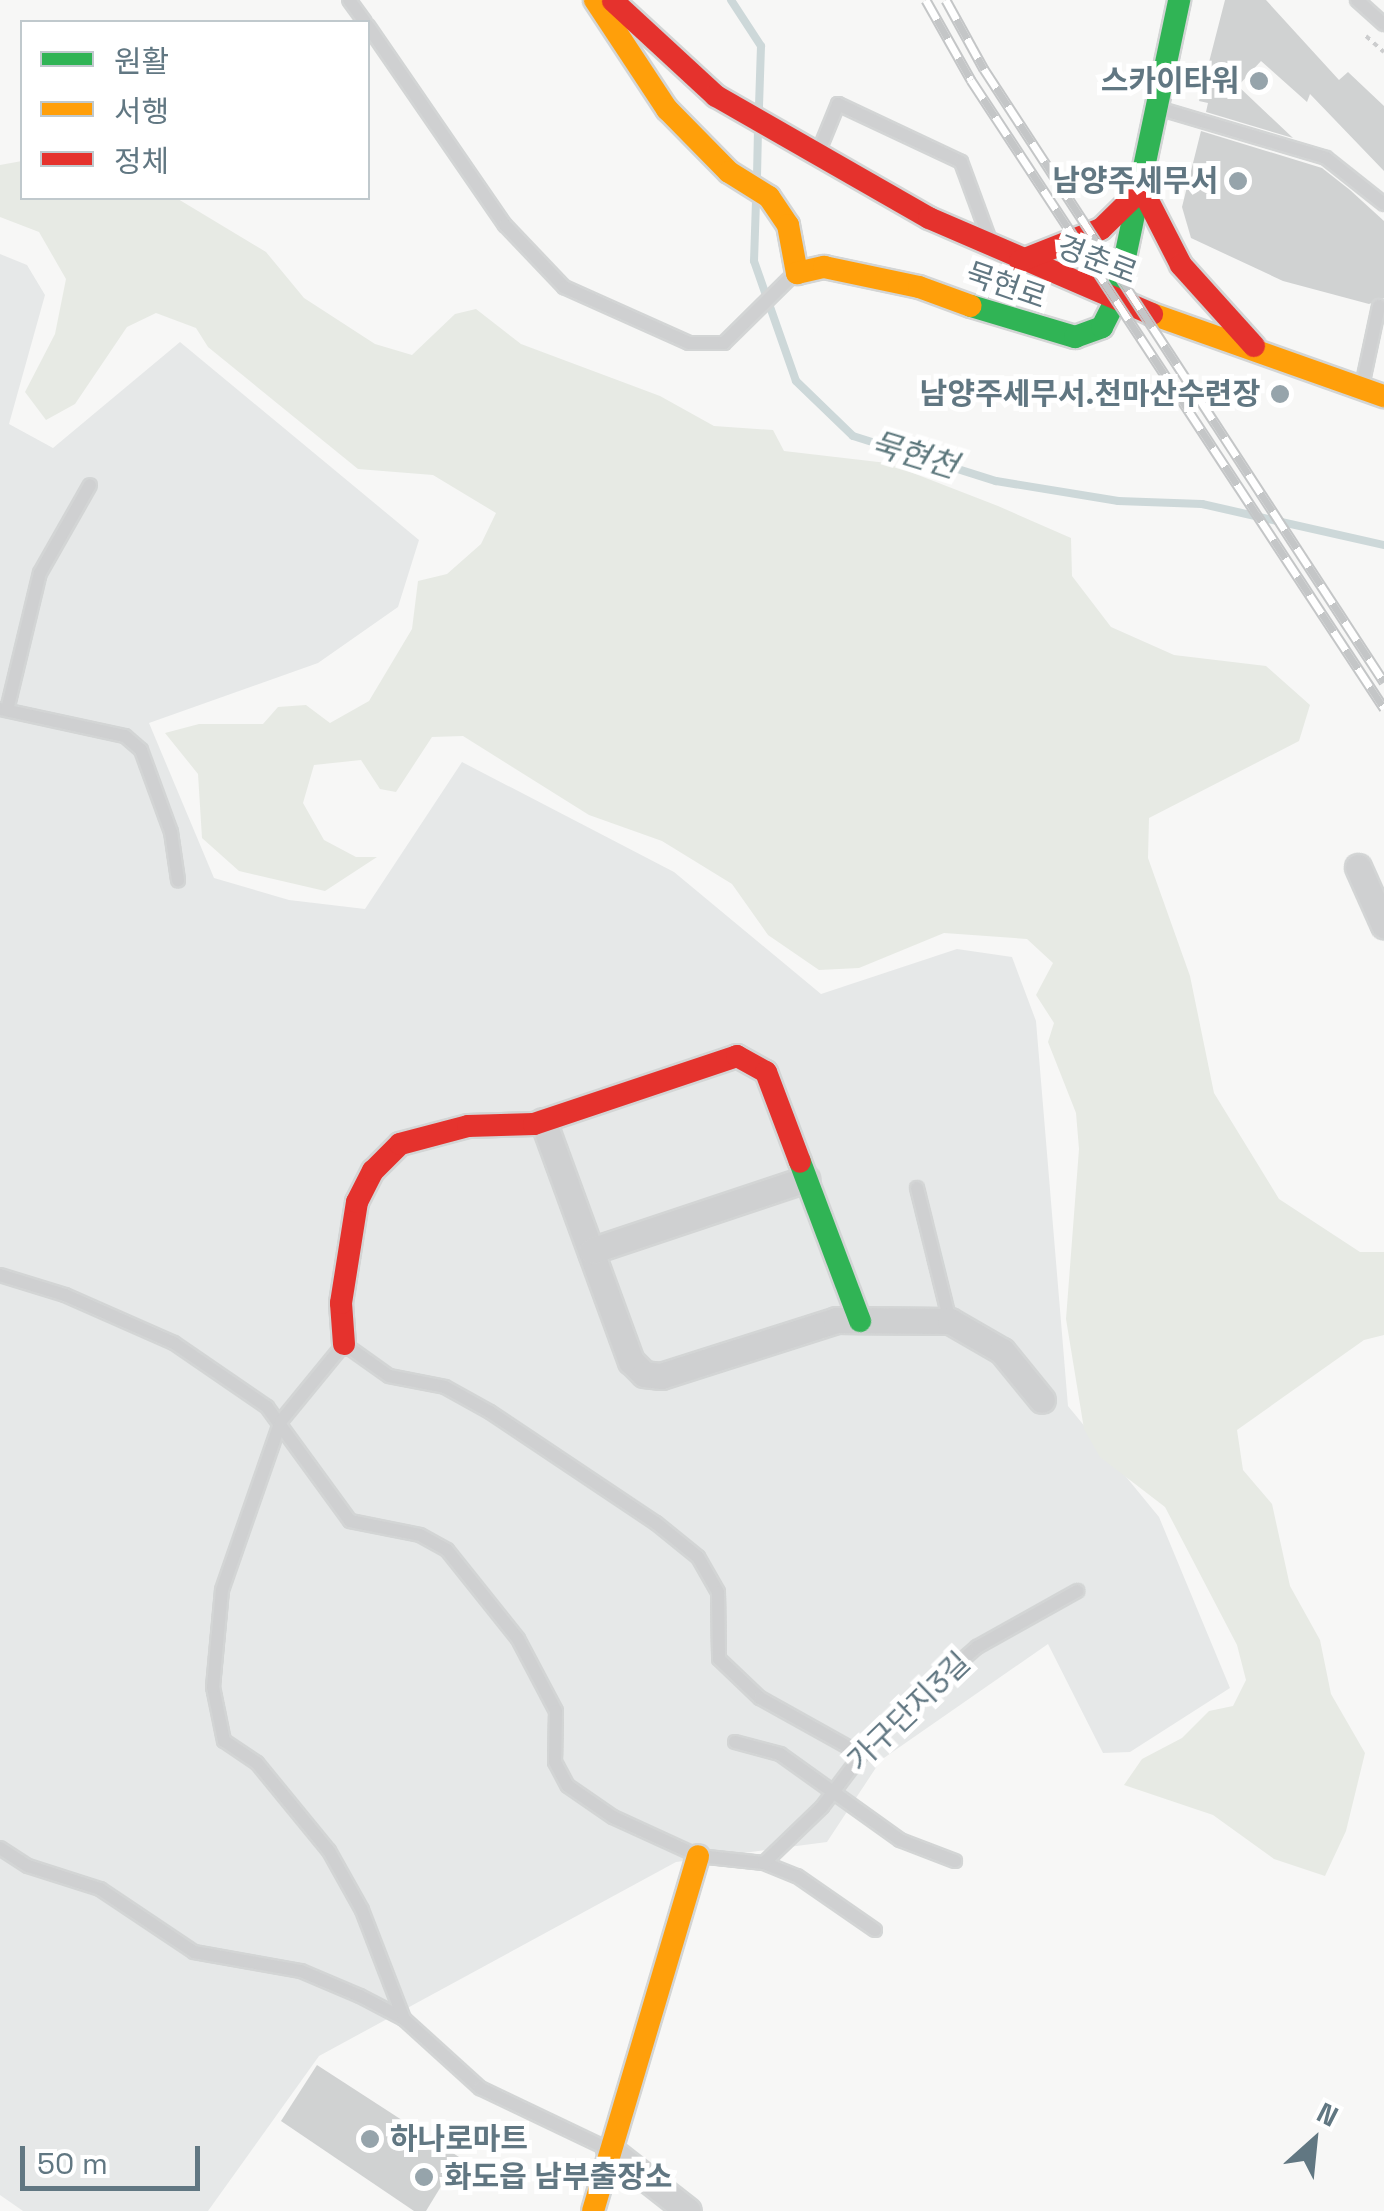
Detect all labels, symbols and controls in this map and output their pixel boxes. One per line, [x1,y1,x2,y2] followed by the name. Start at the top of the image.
[20,20,370,200] legend
[114,42,169,81] text: 원활
[1101,63,1239,99] place label: 스카이타워
[1248,70,1270,92] marker: 스카이타워
[114,92,169,131] text: 서행
[114,142,169,181] text: 정체
[1052,163,1218,199] place label: 남양주세무서
[1227,170,1249,192] marker: 남양주세무서
[1052,228,1142,292] street label: 경춘로
[961,256,1051,316] street label: 묵현로
[920,376,1260,412] place label: 남양주세무서.천마산수련장
[1269,383,1291,405] marker: 남양주세무서.천마산수련장
[866,424,962,486] water label: 묵현천
[840,1645,978,1779] street label: 가구단지3길
[1264,2091,1364,2191] north arrow
[1311,2094,1344,2135] text: N
[390,2121,528,2157] place label: 하나로마트
[25,2126,205,2188] scale bar
[359,2128,381,2150] marker: 하나로마트
[37,2144,108,2183] text: 50 m
[444,2159,672,2195] place label: 화도읍 남부출장소
[413,2166,435,2188] marker: 화도읍 남부출장소

